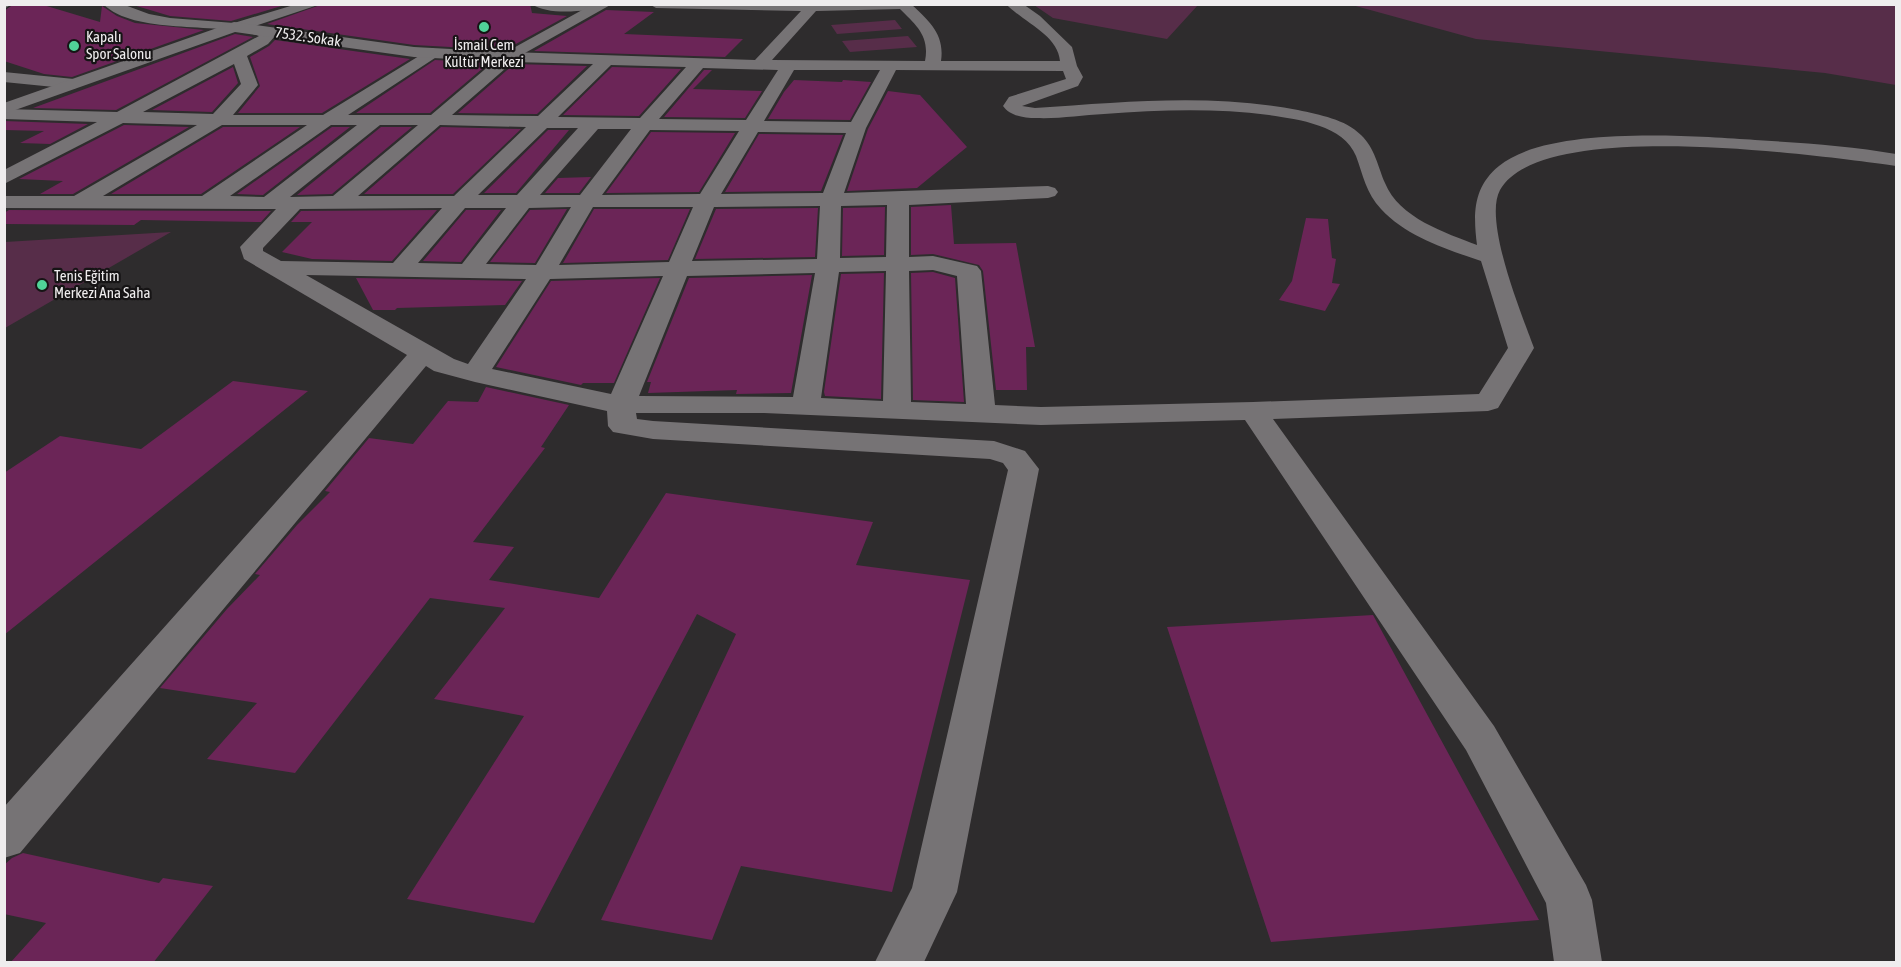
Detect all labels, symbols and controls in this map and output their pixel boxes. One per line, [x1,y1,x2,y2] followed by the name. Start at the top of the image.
[477,20,491,34] marker: İsmail Cem Kültür Merkezi
[274,23,343,50] street label: 7532. Sokak
[86,28,152,62] place label: Kapalı Spor Salonu
[444,36,524,70] place label: İsmail Cem Kültür Merkezi
[67,39,81,53] marker: Kapalı Spor Salonu
[54,267,151,301] place label: Tenis Eğitim Merkezi Ana Saha
[35,278,49,292] marker: Tenis Eğitim Merkezi Ana Saha

